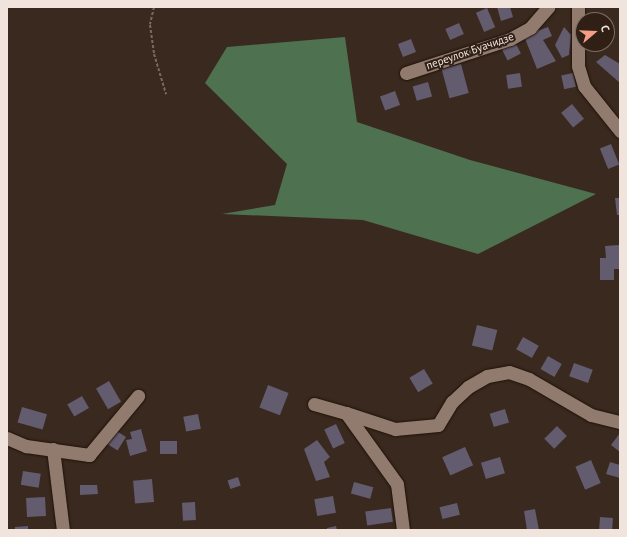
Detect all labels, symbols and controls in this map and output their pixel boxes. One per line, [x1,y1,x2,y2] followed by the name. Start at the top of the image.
[575,12,615,52] north arrow
[598,23,613,34] text: С
[424,30,516,72] street label: переулок Буачидзе

